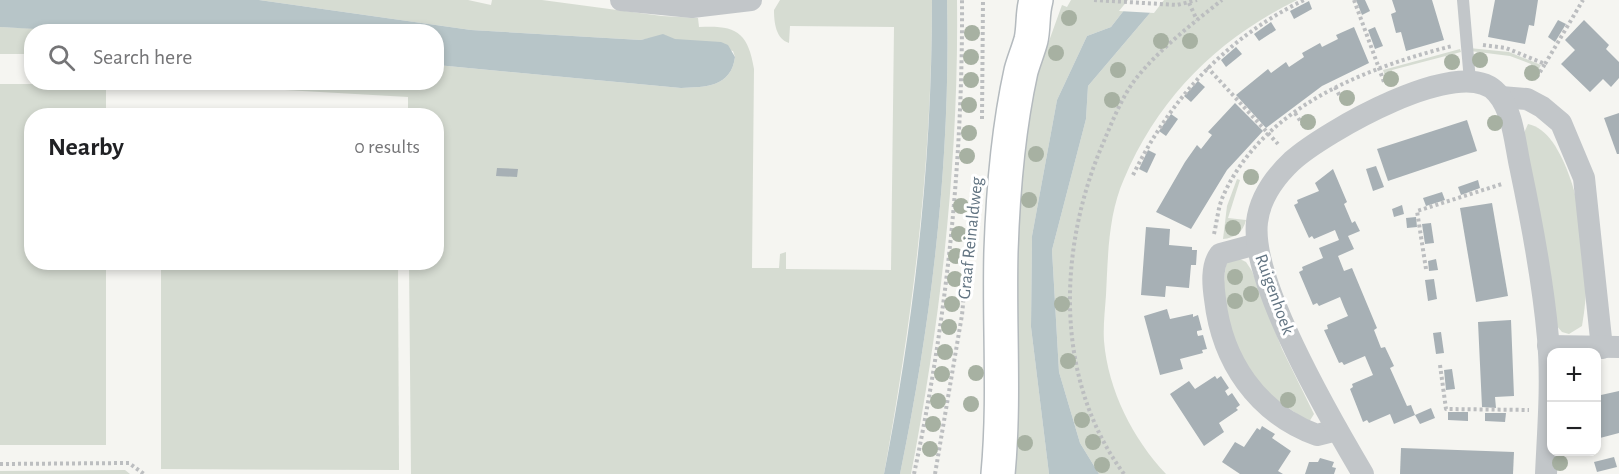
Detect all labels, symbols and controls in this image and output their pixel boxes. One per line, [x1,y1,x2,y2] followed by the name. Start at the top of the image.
[24,24,444,90] search box
[45,41,78,74] icon: search
[93,46,192,68] text: Search here
[48,134,124,160] text: Nearby
[354,137,420,157] text: 0 results
[956,176,986,300] street label: Graaf Reinaldweg
[1251,252,1297,338] street label: Ruigenhoek
[1547,348,1601,456] map controls
[1547,348,1601,402] button: +
[1547,402,1601,456] button: −

